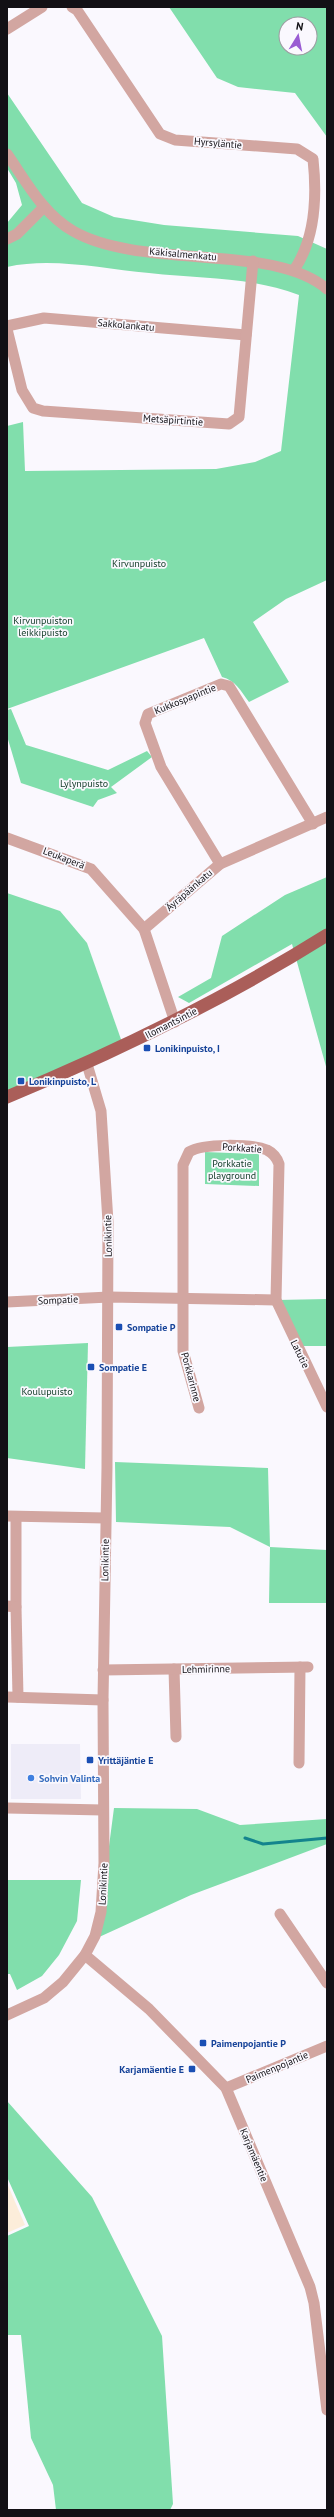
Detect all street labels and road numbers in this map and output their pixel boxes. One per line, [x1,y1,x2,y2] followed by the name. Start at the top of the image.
[193,134,243,152] street label: Hyrsyläntie
[149,245,217,263] street label: Käkisalmenkatu
[97,316,155,334] street label: Sakkolankatu
[143,411,203,429] street label: Metsäpirtintie
[152,681,218,717] street label: Kukkospapintie
[41,844,87,872] street label: Leukaperä
[163,866,215,914] street label: Äyräpäänkatu
[143,1004,199,1042] street label: Ilomantsintie
[222,1140,262,1156] street label: Porkkatie
[101,1215,115,1257] street label: Lonikintie
[38,1292,78,1308] street label: Sompatie
[288,1338,312,1370] street label: Latutie
[178,1351,204,1403] street label: Porkkarinne
[98,1539,112,1581] street label: Lonikintie
[182,1662,230,1676] street label: Lehmirinne
[95,1863,111,1905] street label: Lonikintie
[244,2048,310,2086] street label: Paimenpojantie
[237,2126,271,2184] street label: Karjamäentie

